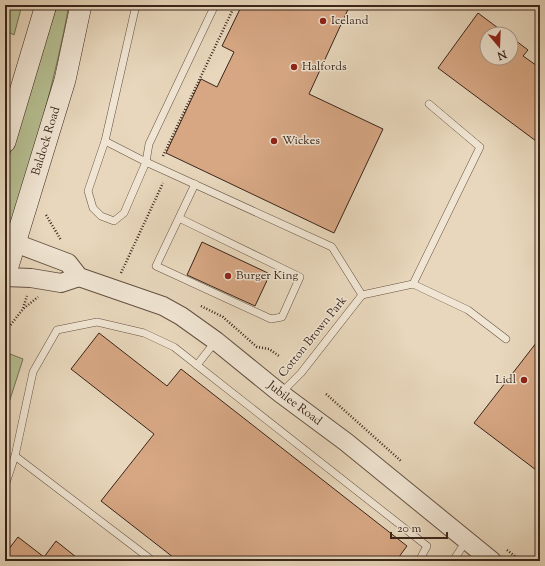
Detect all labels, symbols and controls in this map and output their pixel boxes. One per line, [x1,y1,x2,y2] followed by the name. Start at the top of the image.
[331,12,369,30] place label: Iceland
[318,16,328,26] marker: Iceland
[479,26,519,66] north arrow
[495,45,510,64] text: N
[302,58,347,76] place label: Halfords
[289,62,299,72] marker: Halfords
[27,104,65,178] street label: Baldock Road
[282,132,320,150] place label: Wickes
[269,136,279,146] marker: Wickes
[236,267,298,285] place label: Burger King
[223,271,233,281] marker: Burger King
[275,292,352,382] street label: Cotton Brown Park
[495,371,517,389] place label: Lidl
[519,375,529,385] marker: Lidl
[263,376,326,430] street label: Jubilee Road
[391,514,447,540] scale bar
[397,520,422,538] text: 20 m

